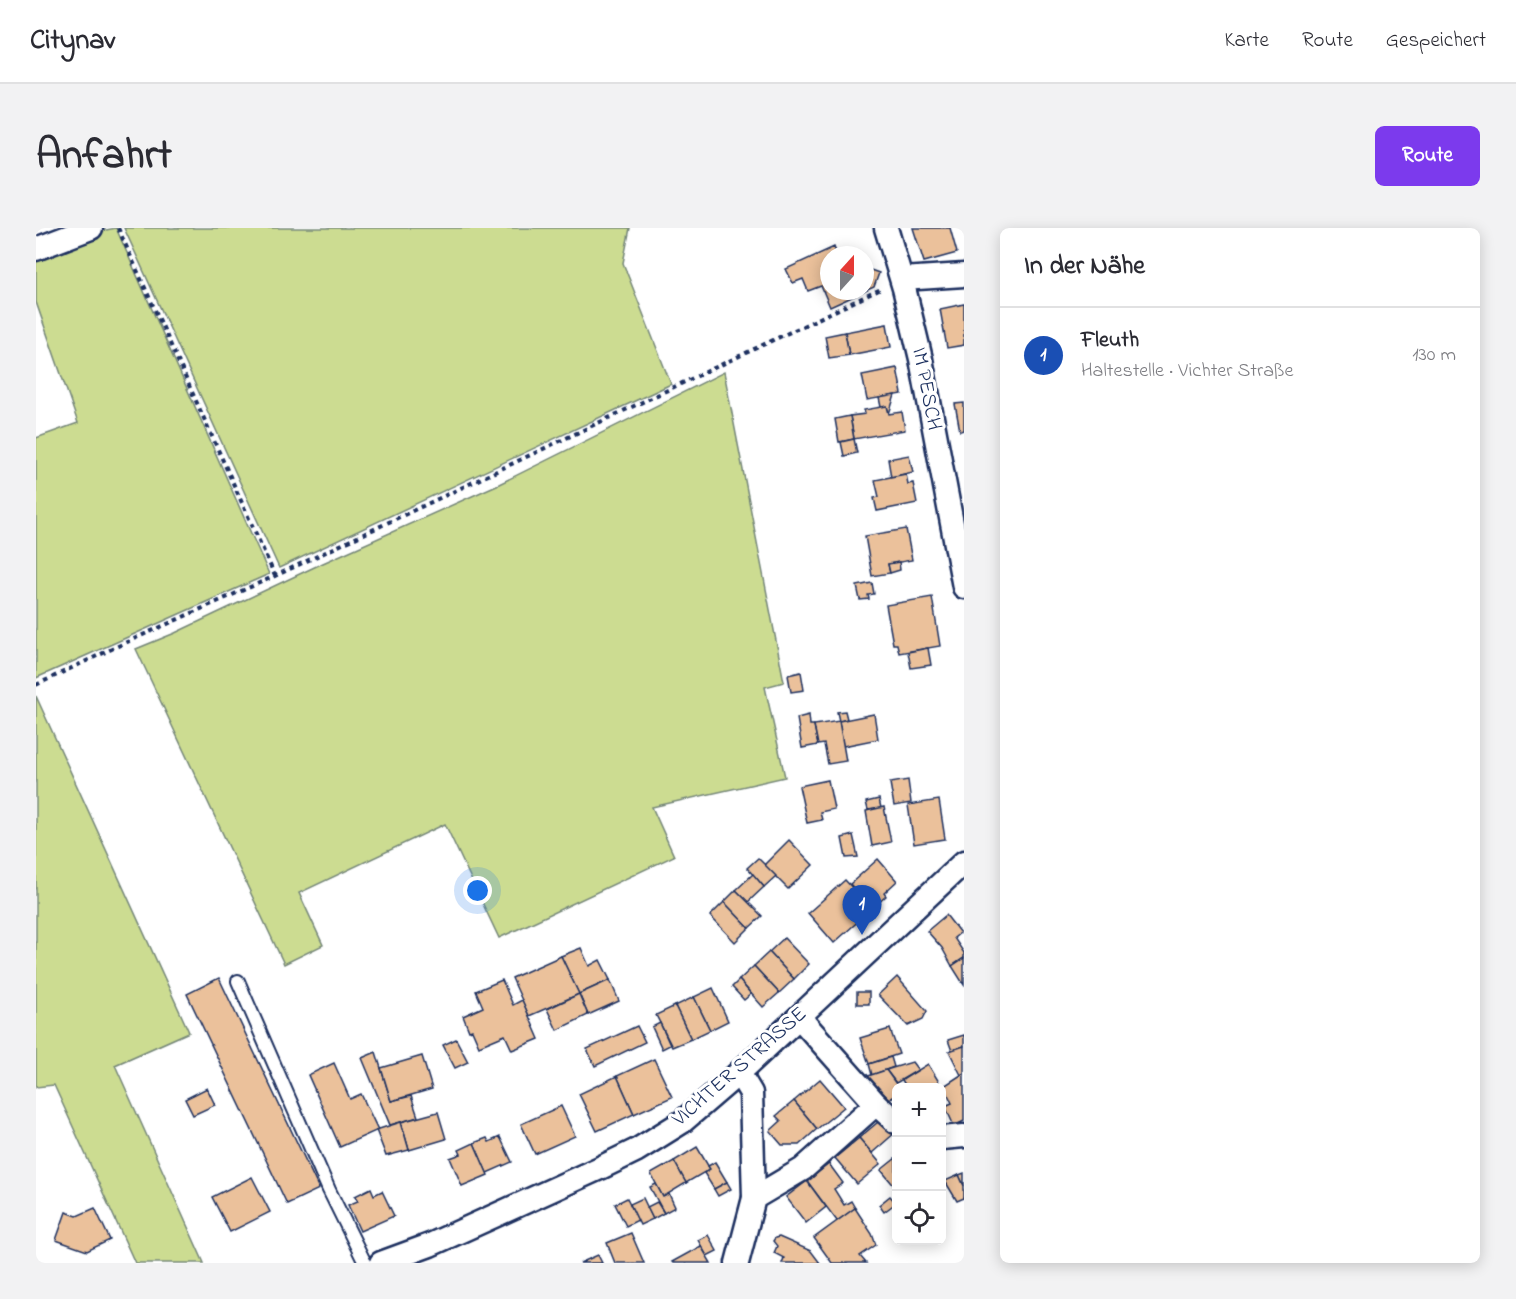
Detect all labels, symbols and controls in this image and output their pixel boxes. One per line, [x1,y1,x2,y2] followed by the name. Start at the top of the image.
[30,21,115,62] text: Citynav
[1224,26,1269,56] text: Karte
[1302,26,1353,56] text: Route
[1386,26,1486,56] text: Gespeichert
[36,126,172,187] text: Anfahrt
[1375,126,1480,186] button: Route
[820,246,874,300] north arrow
[1024,248,1145,286] text: In der Nähe
[1081,325,1139,357] text: Fleuth
[1040,341,1047,370] text: 1
[1412,341,1456,370] text: 130 m
[903,345,949,433] street label: IM PESCH
[1081,357,1294,386] text: Haltestelle · Vichter Straße
[463,876,492,905] your location
[842,886,882,935] pin: 1
[665,1000,814,1135] street label: VICHTER STRASSE
[892,1083,946,1245] map controls
[892,1083,946,1137] button: +
[892,1137,946,1191] button: −
[892,1191,946,1245] button: locate

